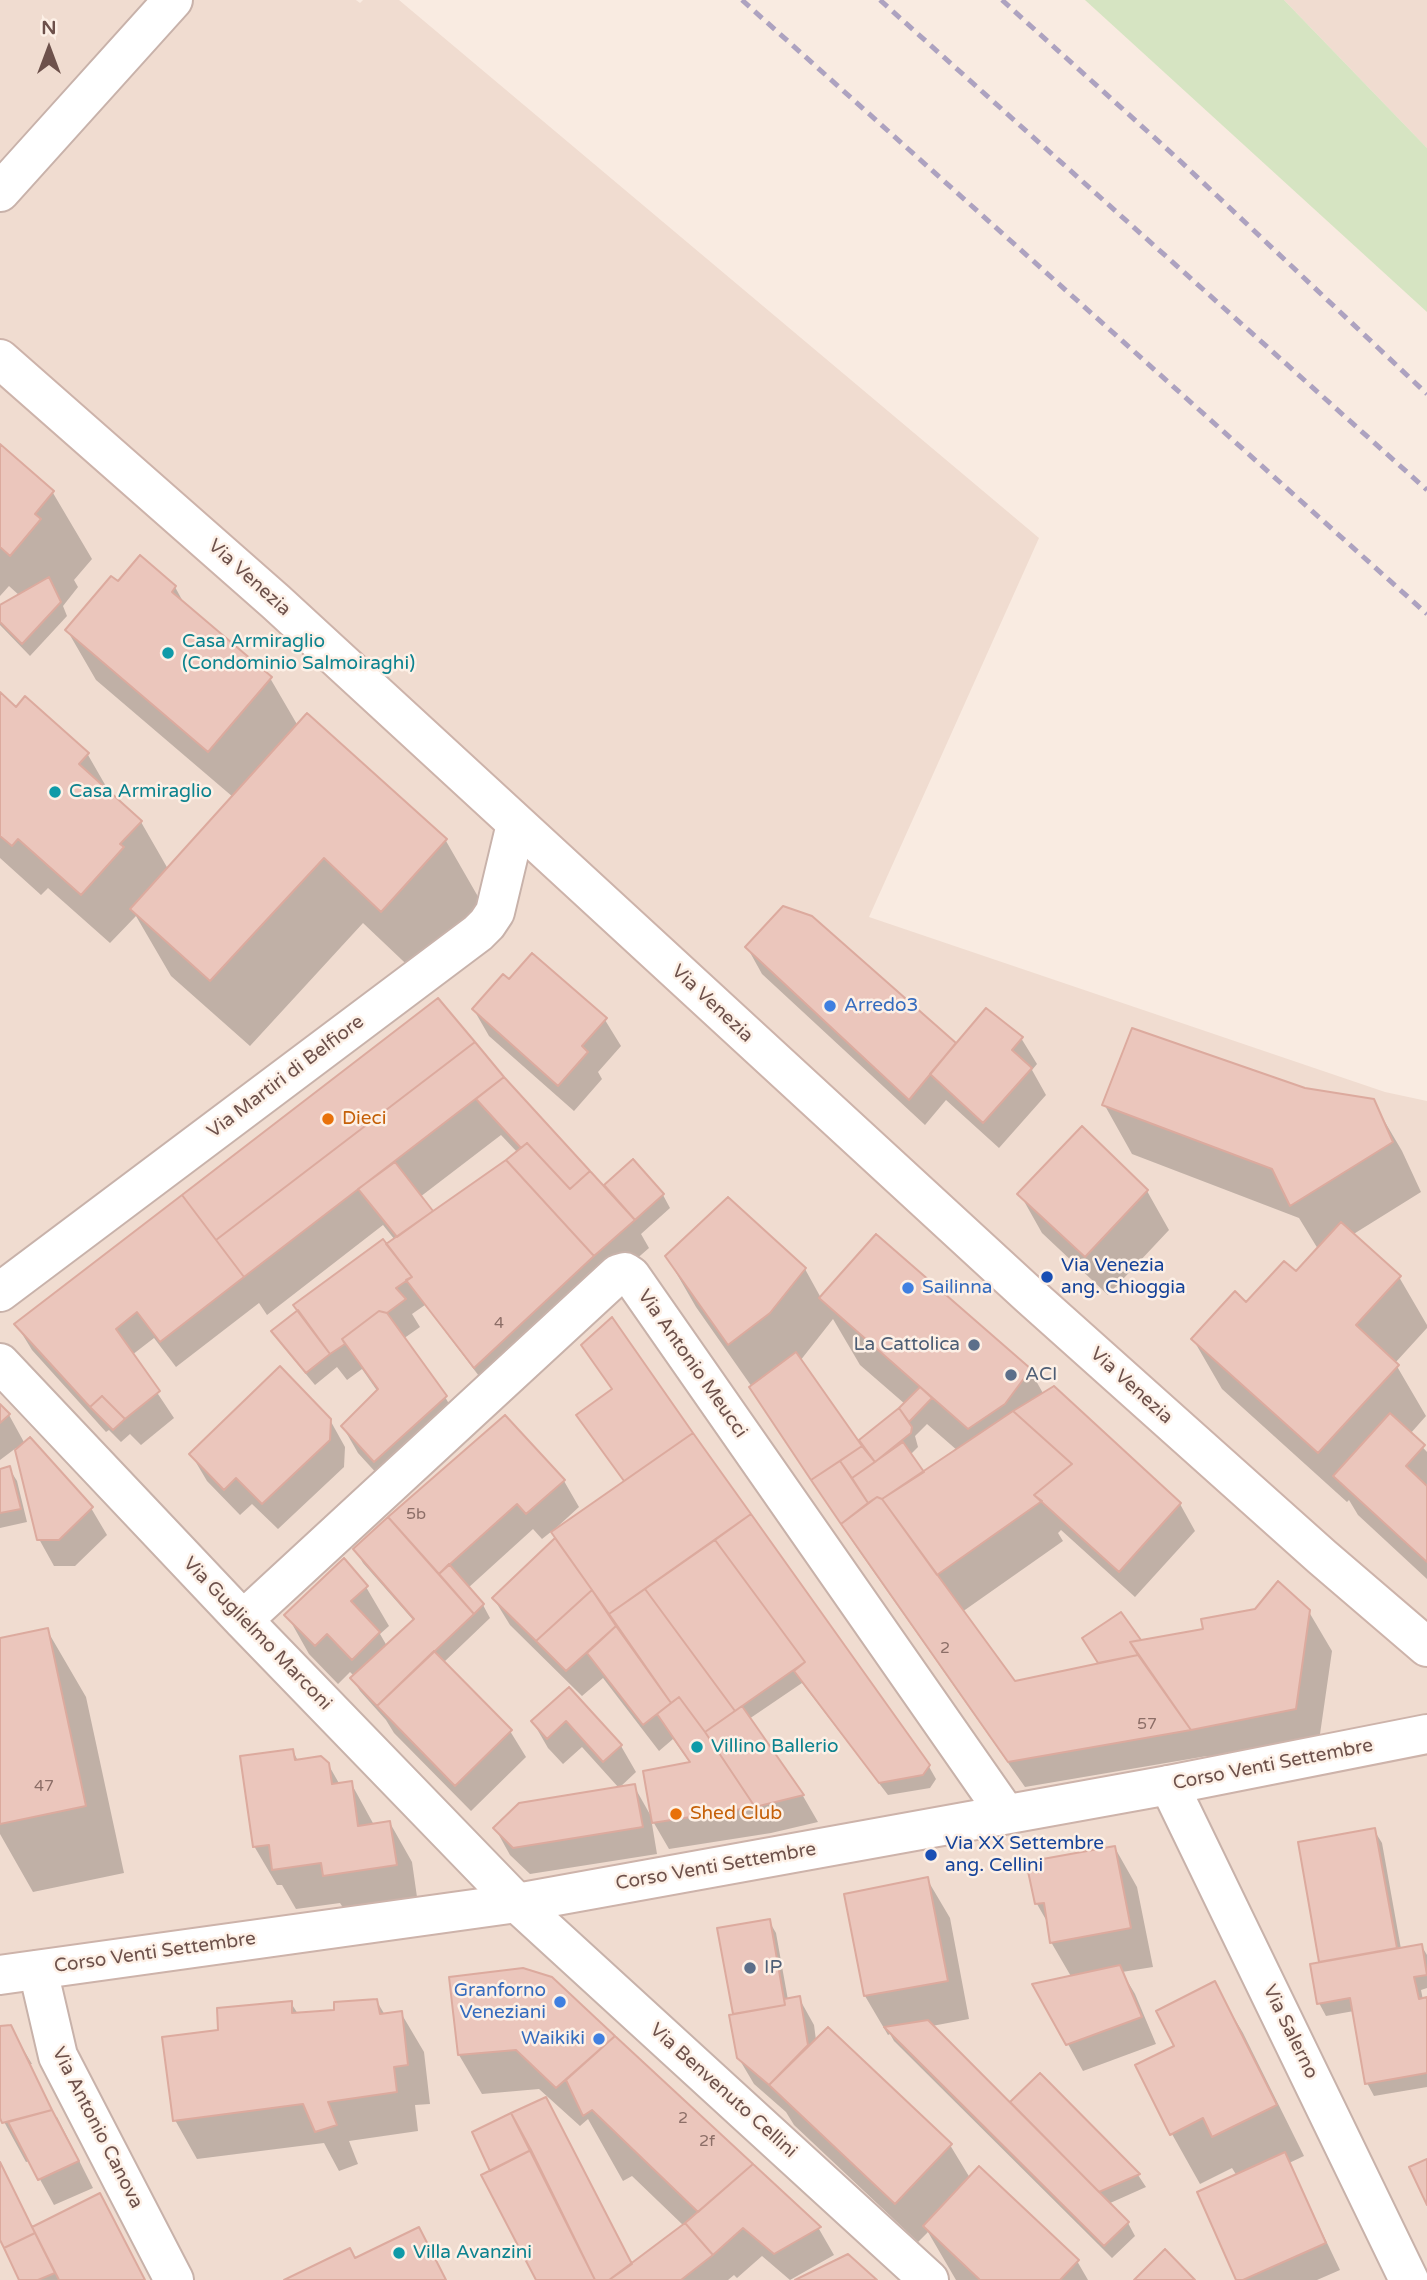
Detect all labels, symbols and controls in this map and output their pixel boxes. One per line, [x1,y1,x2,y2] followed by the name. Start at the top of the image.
[14,14,84,84] north arrow
[41,17,57,39] text: N
[203,535,295,621] street label: Via Venezia
[182,631,415,675] place label: Casa Armiraglio (Condominio Salmoiraghi)
[160,645,176,661] marker: Casa Armiraglio (Condominio Salmoiraghi)
[69,781,212,803] place label: Casa Armiraglio
[47,784,63,800] marker: Casa Armiraglio
[666,960,758,1048] street label: Via Venezia
[844,995,919,1017] place label: Arredo3
[822,998,838,1014] marker: Arredo3
[203,1011,369,1143] street label: Via Martiri di Belfiore
[342,1108,386,1130] place label: Dieci
[320,1111,336,1127] marker: Dieci
[1061,1255,1186,1299] place label: Via Venezia ang. Chioggia
[1039,1269,1055,1285] marker: Via Venezia ang. Chioggia
[922,1277,992,1299] place label: Sailinna
[900,1280,916,1296] marker: Sailinna
[632,1286,752,1442] street label: Via Antonio Meucci
[494,1314,504,1334] house number: 4
[854,1334,960,1356] place label: La Cattolica
[966,1337,982,1353] marker: La Cattolica
[1085,1343,1177,1429] street label: Via Venezia
[1025,1364,1058,1386] place label: ACI
[1003,1367,1019,1383] marker: ACI
[406,1505,426,1525] house number: 5b
[178,1553,336,1715] street label: Via Guglielmo Marconi
[940,1639,950,1659] house number: 2
[1137,1715,1157,1735] house number: 57
[1171,1734,1375,1796] street label: Corso Venti Settembre
[711,1736,839,1758] place label: Villino Ballerio
[689,1739,705,1755] marker: Villino Ballerio
[34,1777,54,1797] house number: 47
[690,1803,782,1825] place label: Shed Club
[668,1806,684,1822] marker: Shed Club
[945,1833,1104,1877] place label: Via XX Settembre ang. Cellini
[614,1838,818,1896] street label: Corso Venti Settembre
[923,1847,939,1863] marker: Via XX Settembre ang. Cellini
[53,1928,257,1978] street label: Corso Venti Settembre
[764,1957,782,1979] place label: IP
[742,1960,758,1976] marker: IP
[454,1980,546,2024] place label: Granforno Veneziani
[1257,1981,1323,2083] street label: Via Salerno
[552,1994,568,2010] marker: Granforno Veneziani
[645,2019,801,2163] street label: Via Benvenuto Cellini
[521,2028,585,2050] place label: Waikiki
[591,2031,607,2047] marker: Waikiki
[46,2044,148,2212] street label: Via Antonio Canova
[678,2109,688,2129] house number: 2
[699,2132,715,2152] house number: 2f
[413,2242,532,2264] place label: Villa Avanzini
[391,2245,407,2261] marker: Villa Avanzini

